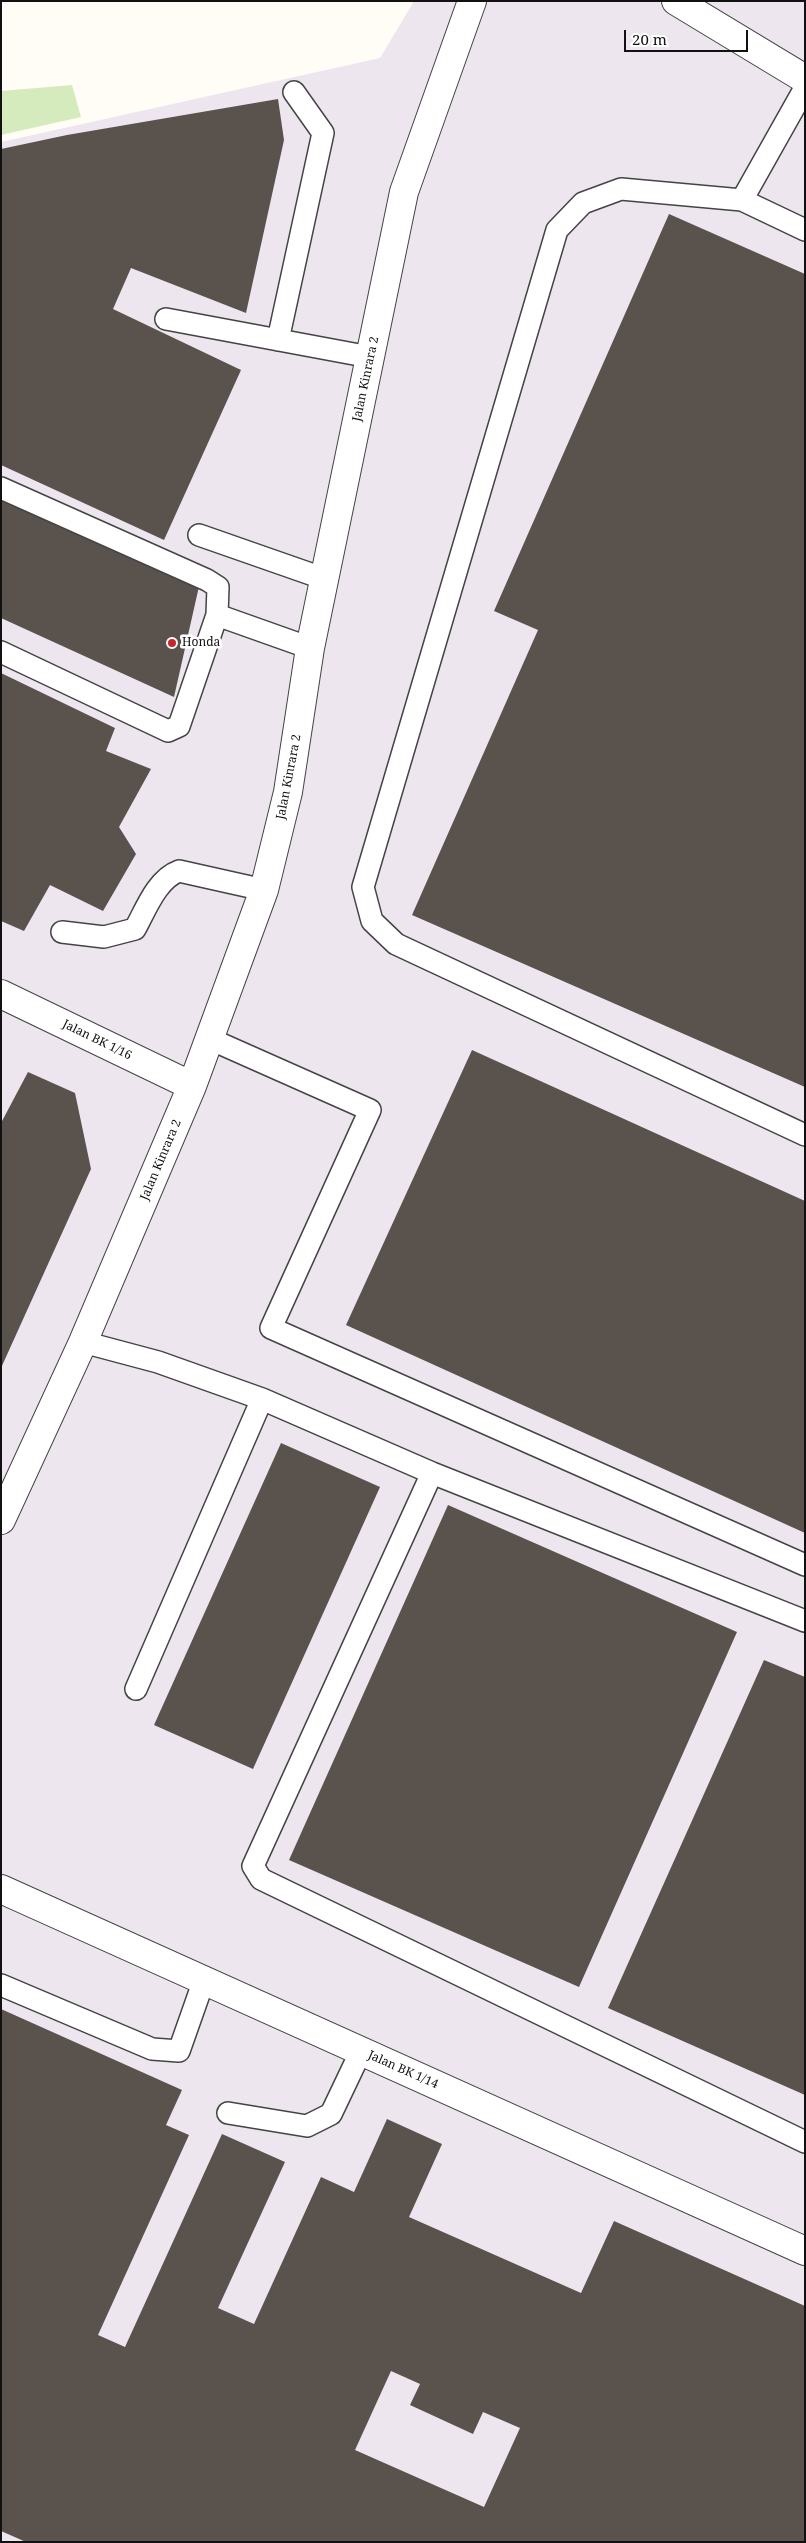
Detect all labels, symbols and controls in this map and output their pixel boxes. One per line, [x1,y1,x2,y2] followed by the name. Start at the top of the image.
[626,20,750,52] scale bar
[632,29,667,49] text: 20 m
[350,335,382,423] street label: Jalan Kinrara 2
[182,636,220,650] place label: Honda
[166,637,178,649] marker: Honda
[274,733,304,821] street label: Jalan Kinrara 2
[60,1017,134,1063] street label: Jalan BK 1/16
[137,1117,185,1203] street label: Jalan Kinrara 2
[366,2048,440,2092] street label: Jalan BK 1/14

